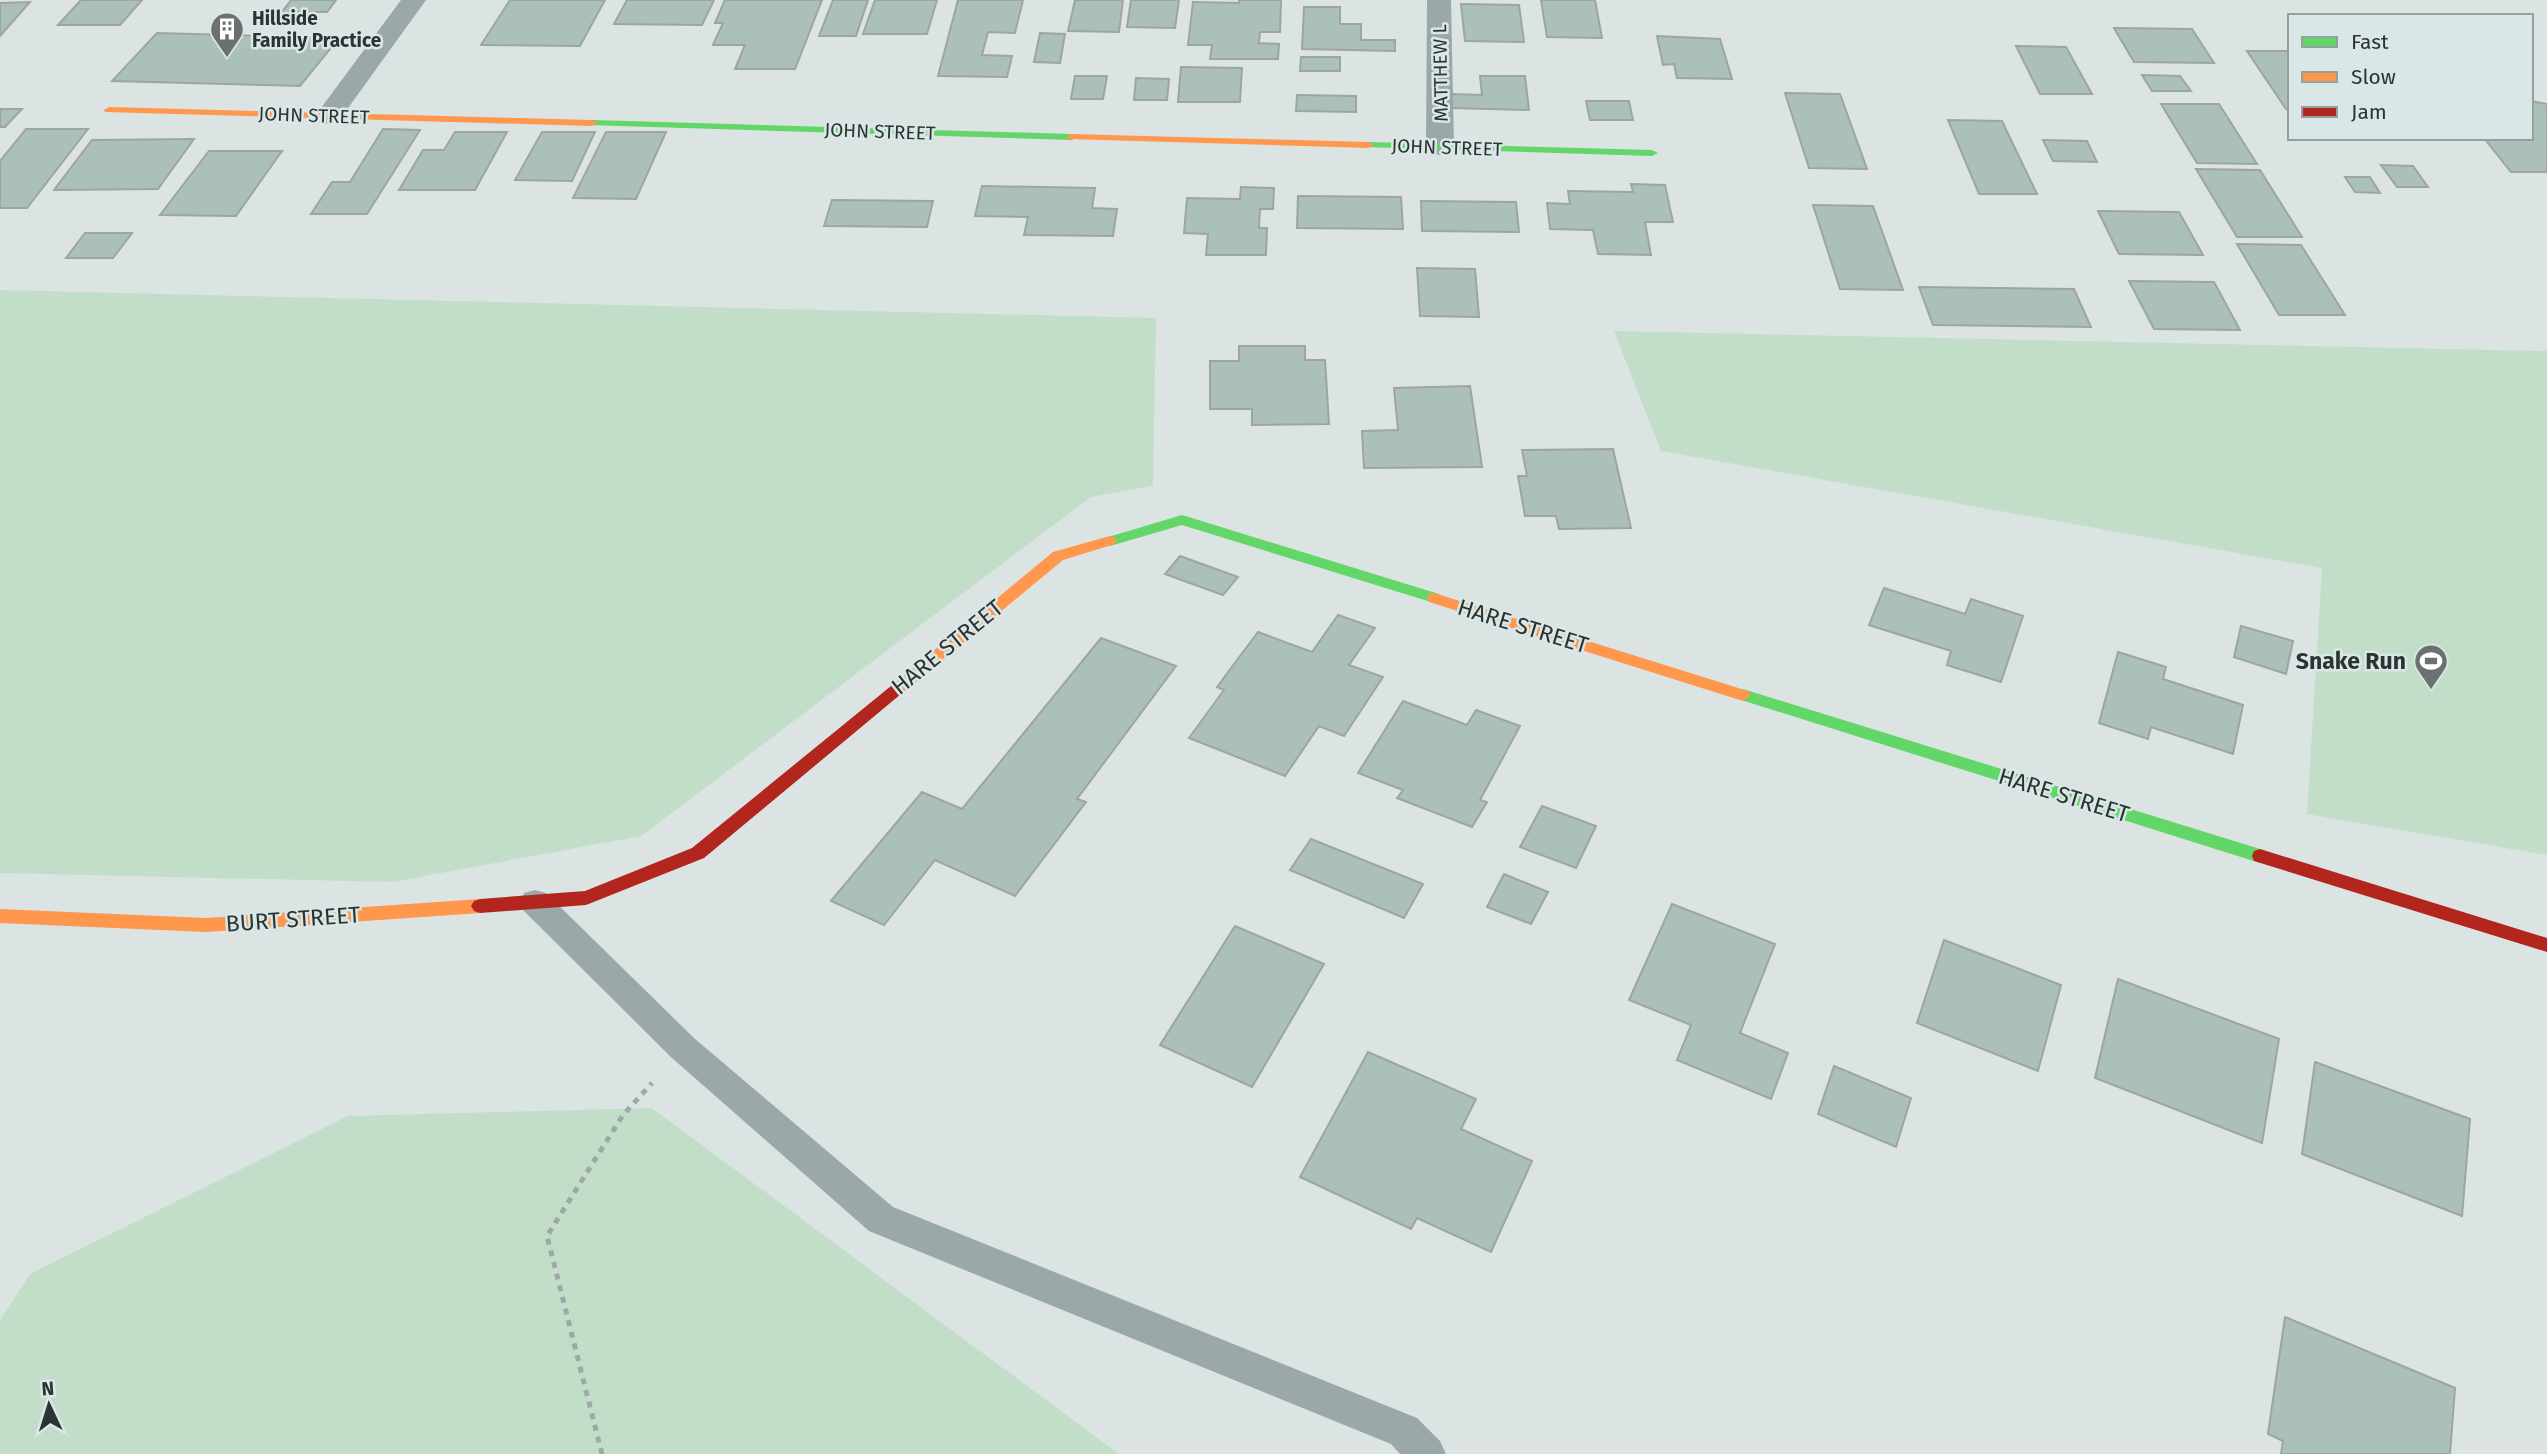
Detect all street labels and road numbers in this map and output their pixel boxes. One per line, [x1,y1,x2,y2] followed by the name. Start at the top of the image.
[1428,23,1453,122] street label: MATTHEW L
[258,102,370,129] street label: JOHN STREET
[824,118,936,145] street label: JOHN STREET
[1391,134,1503,161] street label: JOHN STREET
[886,593,1009,701] street label: HARE STREET
[1454,593,1592,659] street label: HARE STREET
[1995,762,2133,828] street label: HARE STREET
[225,900,361,938] street label: BURT STREET

